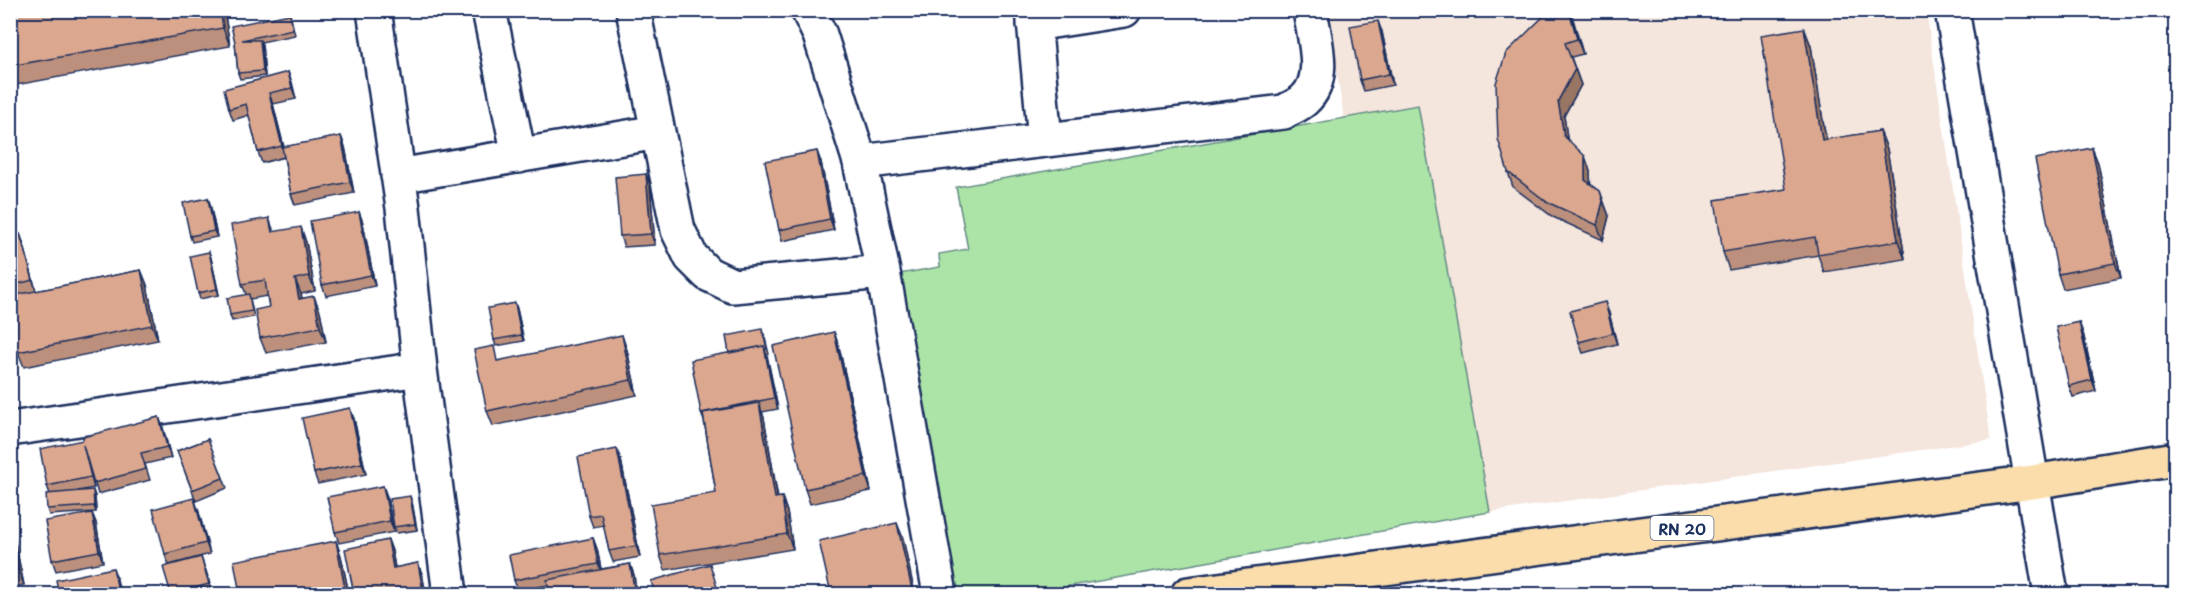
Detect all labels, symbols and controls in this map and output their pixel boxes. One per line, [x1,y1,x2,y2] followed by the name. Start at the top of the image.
[1650,516,1714,540] road number: RN 20

